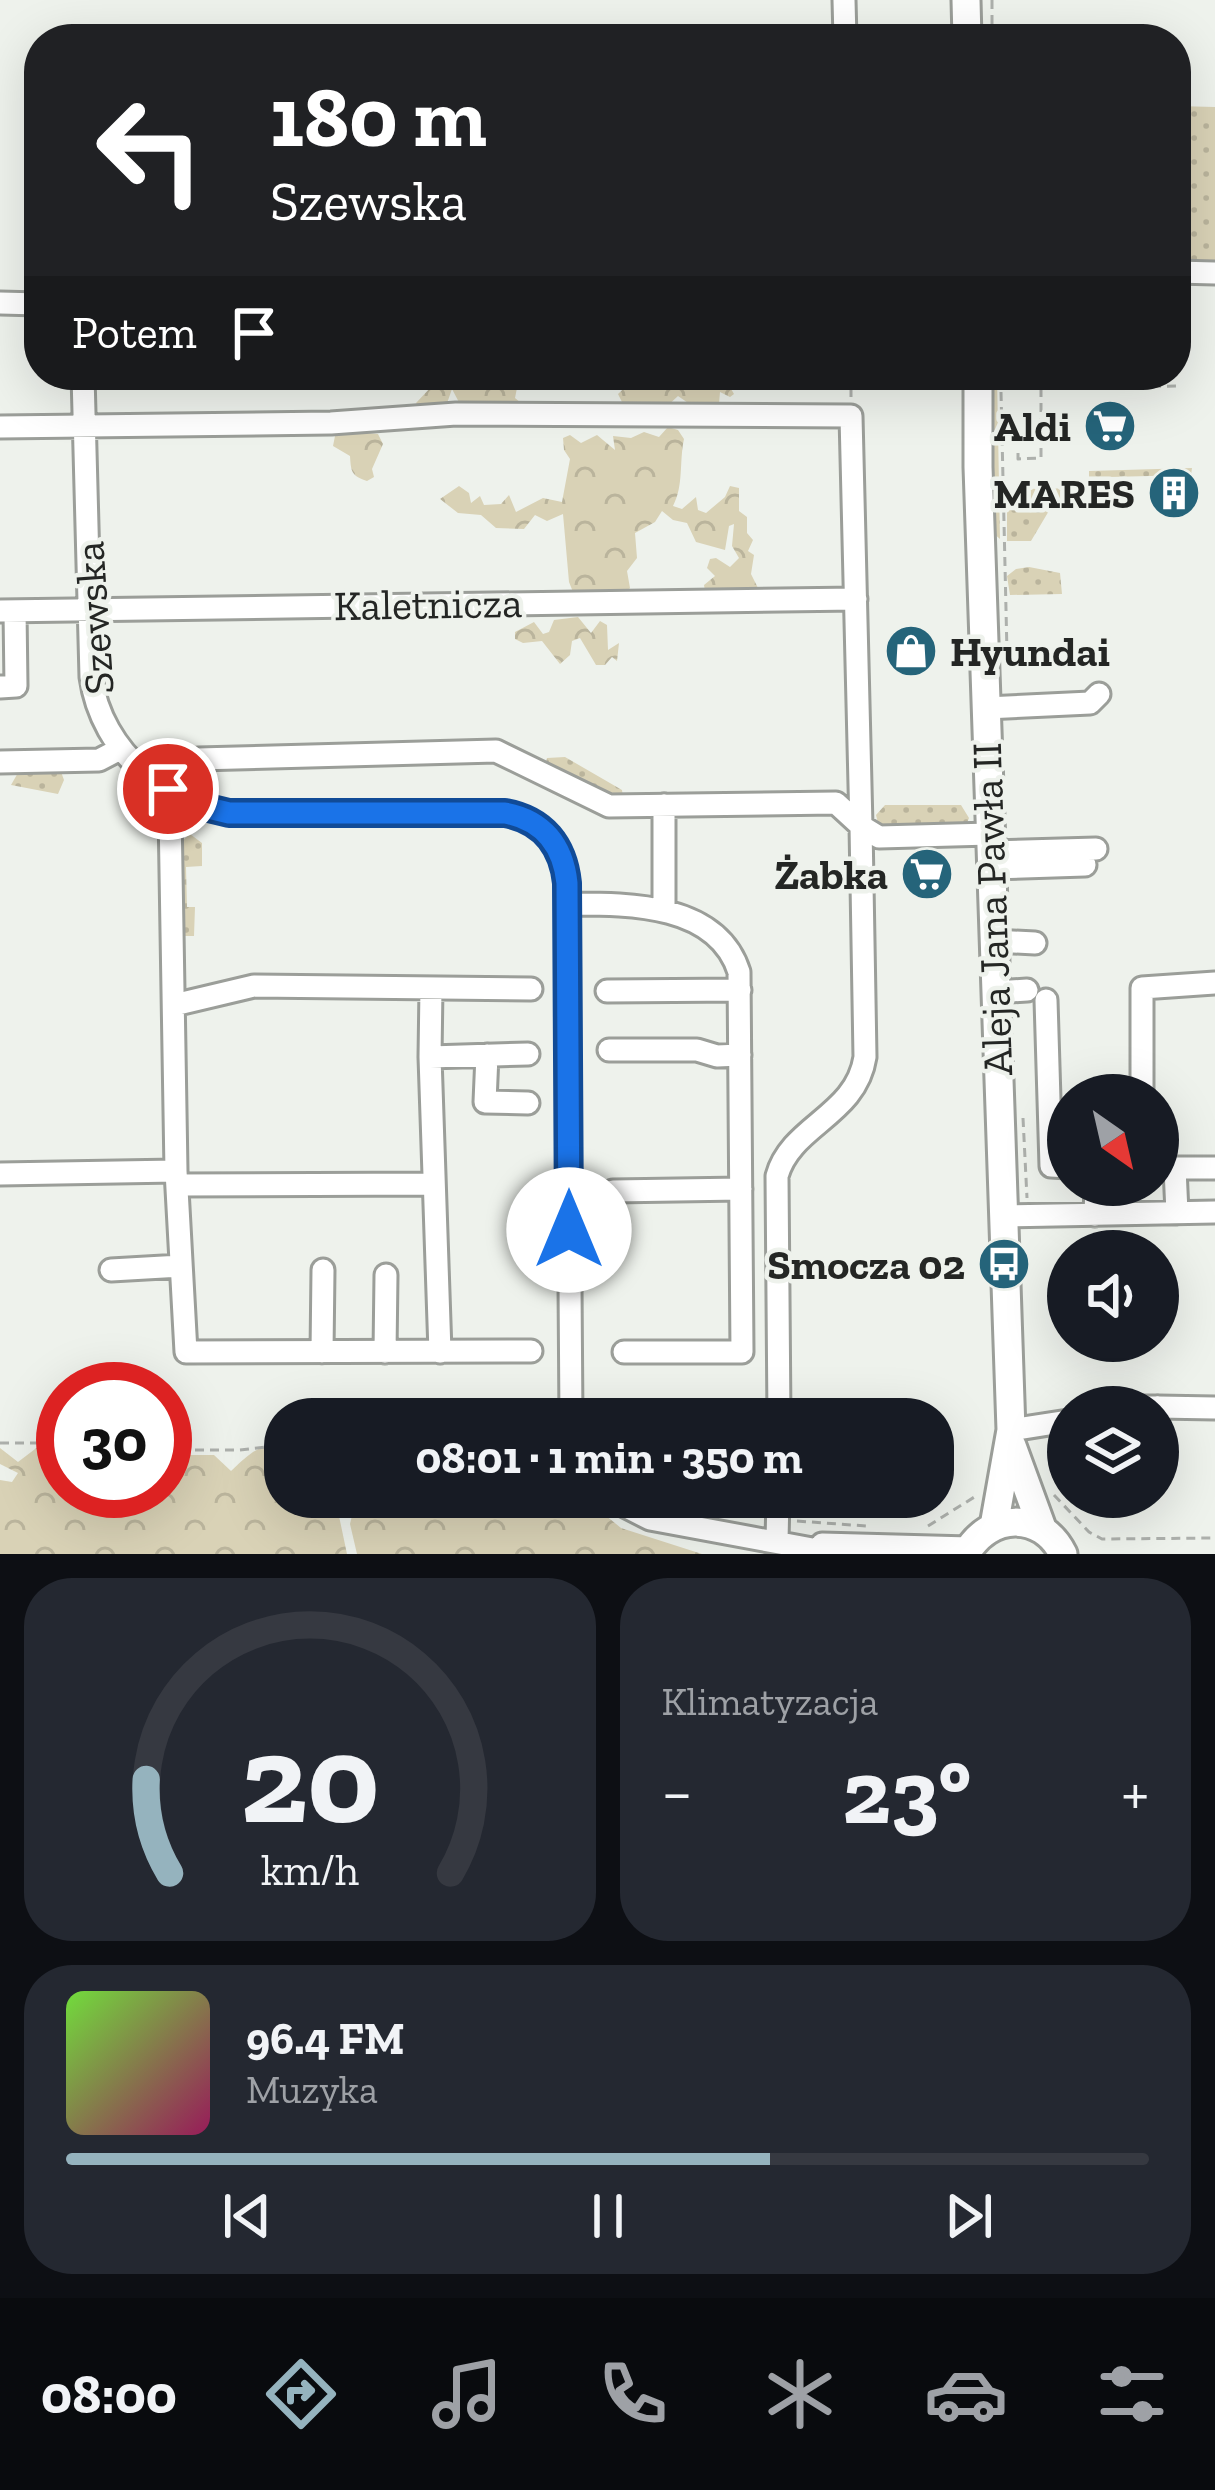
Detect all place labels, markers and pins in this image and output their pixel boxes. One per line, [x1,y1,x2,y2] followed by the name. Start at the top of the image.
[1082,398,1138,454] supermarket icon: Aldi
[994,401,1071,452] place label: Aldi
[1146,465,1202,521] building icon: MARES
[993,468,1135,519] place label: MARES
[883,623,939,679] shop icon: Hyundai
[950,626,1110,677] place label: Hyundai
[117,738,219,840] pin
[899,846,955,902] supermarket icon: Żabka
[774,849,888,900] place label: Żabka
[976,1236,1032,1292] bus stop icon: Smocza 02
[767,1239,965,1290] place label: Smocza 02

